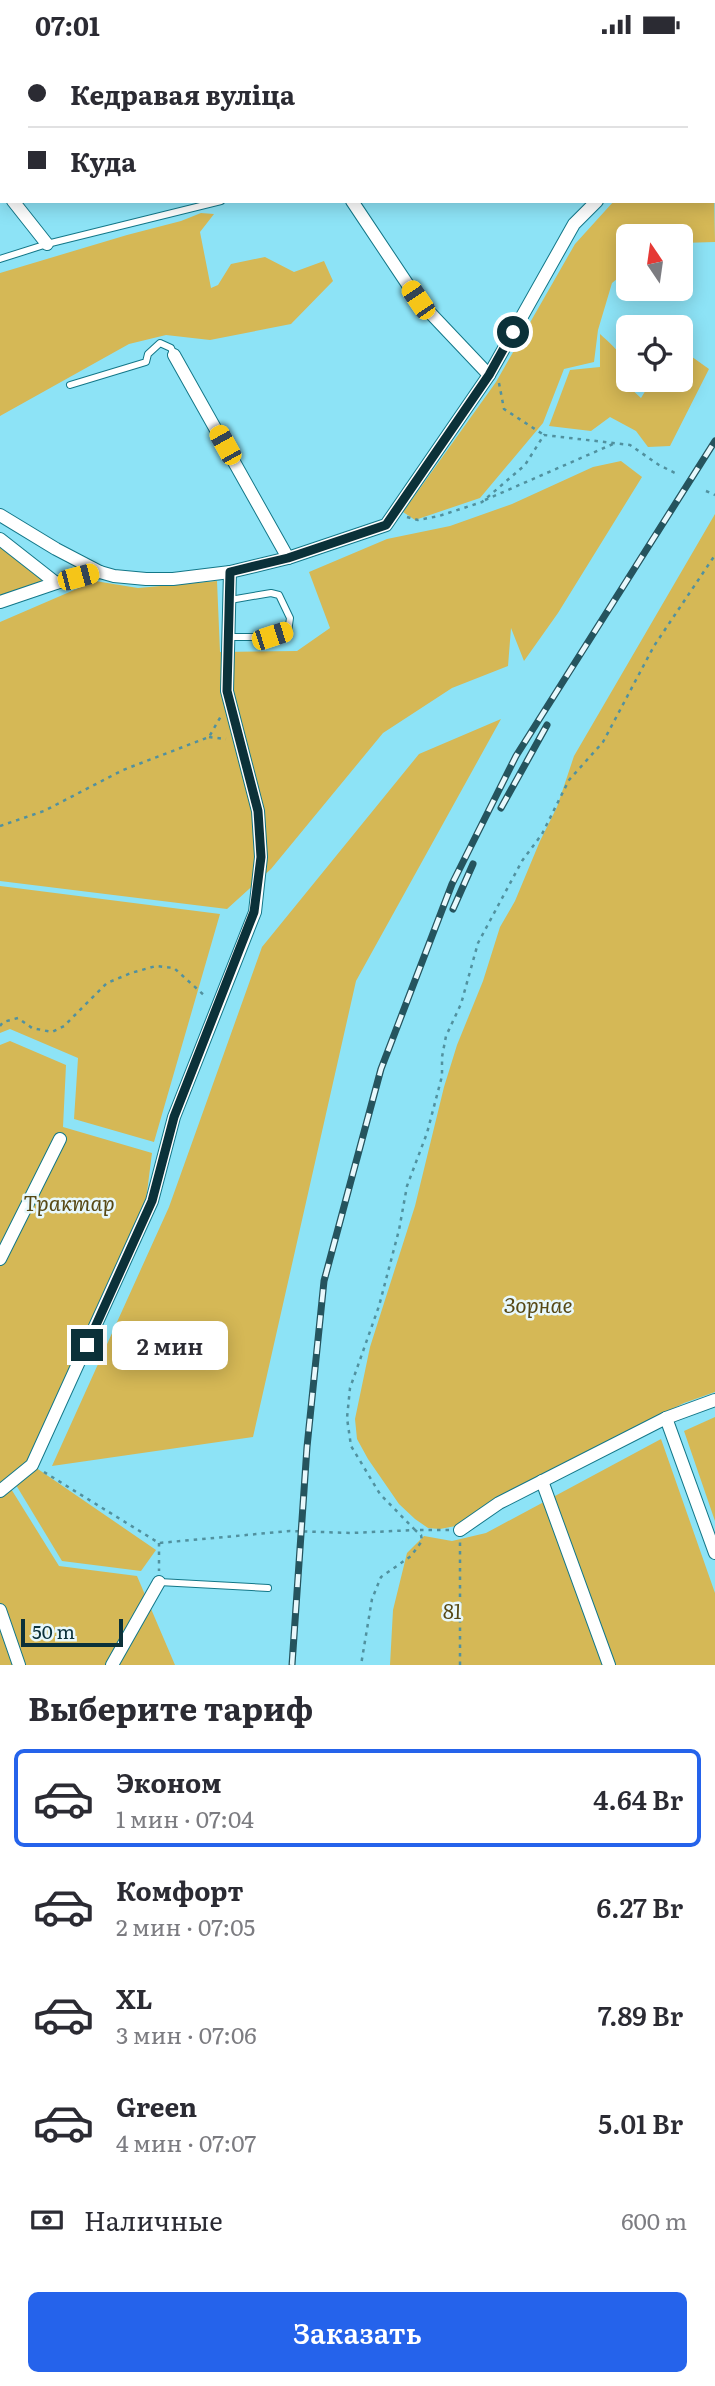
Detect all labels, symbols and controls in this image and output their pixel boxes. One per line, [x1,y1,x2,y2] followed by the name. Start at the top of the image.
[35,5,100,44] text: 07:01
[70,74,295,113] text: Кедравая вуліца
[70,141,136,180] text: Куда
[616,224,693,301] north arrow
[616,224,693,392] map controls
[398,277,439,323] car
[616,315,693,392] button: locate
[497,316,529,348] route start
[206,422,245,468] car
[55,561,102,593] car
[249,620,296,652] car
[24,1186,115,1217] park label: Трактар
[503,1288,573,1319] park label: Зорнае
[112,1321,227,1369] callout: 2 мин
[137,1328,203,1362] text: 2 мин
[71,1329,103,1361] route end
[442,1594,462,1625] park label: 81
[21,1616,122,1648] scale bar
[32,1617,75,1645] text: 50 m
[28,1683,313,1731] text: Выберите тариф
[116,1762,221,1801] text: Эконом
[32,1767,95,1830] icon: car
[593,1779,683,1818] text: 4.64 Br
[116,1801,254,1835] text: 1 мин · 07:04
[116,1870,243,1909] text: Комфорт
[32,1875,95,1938] icon: car
[596,1887,683,1926] text: 6.27 Br
[116,1909,255,1943] text: 2 мин · 07:05
[116,1978,153,2017] text: XL
[32,1983,95,2046] icon: car
[598,1995,683,2034] text: 7.89 Br
[116,2017,257,2051] text: 3 мин · 07:06
[116,2086,197,2125] text: Green
[32,2091,95,2154] icon: car
[598,2103,683,2142] text: 5.01 Br
[116,2125,256,2159] text: 4 мин · 07:07
[84,2200,223,2239] text: Наличные
[28,2201,66,2239] icon: cash
[621,2203,687,2237] text: 600 m
[28,2292,687,2372] button: Заказать

